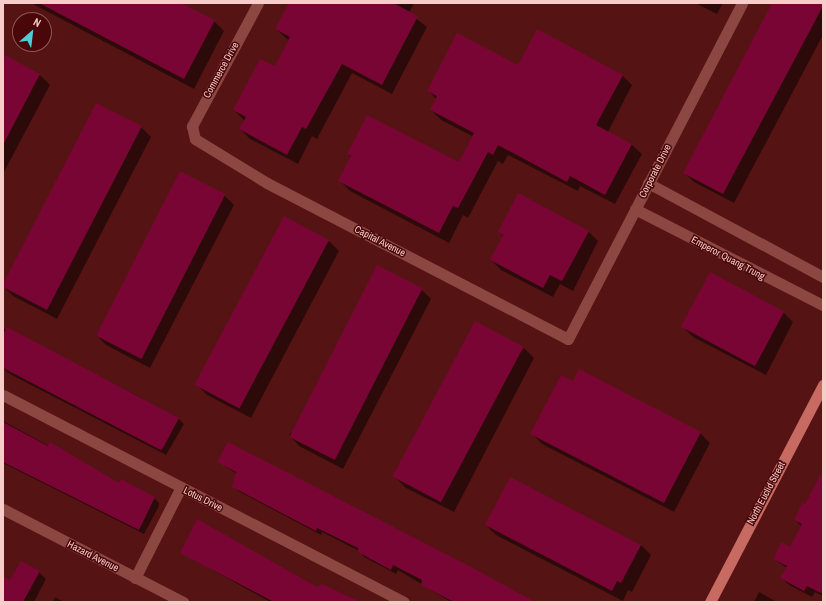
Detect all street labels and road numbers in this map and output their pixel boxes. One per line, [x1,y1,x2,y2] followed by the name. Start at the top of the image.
[201,40,241,100] street label: Commerce Drive
[636,142,674,200] street label: Corporate Drive
[352,223,408,259] street label: Capital Avenue
[689,234,767,282] street label: Emperor Quang Trung
[744,460,788,526] street label: North Euclid Street
[182,484,224,514] street label: Lotus Drive
[65,538,121,574] street label: Hazard Avenue

